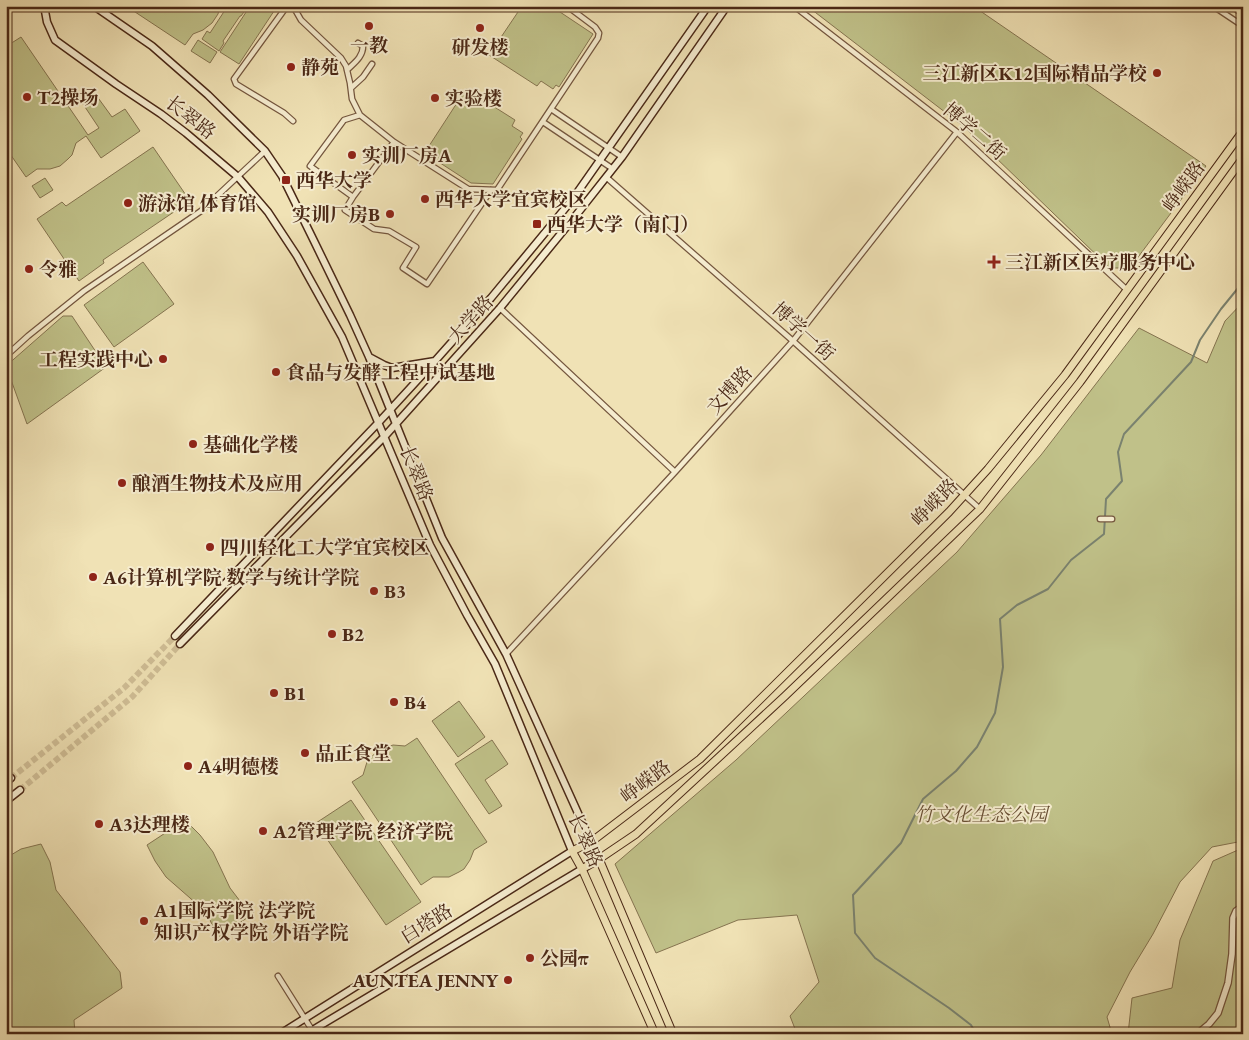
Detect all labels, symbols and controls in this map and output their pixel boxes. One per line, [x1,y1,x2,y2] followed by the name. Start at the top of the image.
[363,20,375,32] marker: 一教
[474,22,486,34] marker: 研发楼
[350,33,388,58] place label: 一教
[451,35,509,60] place label: 研发楼
[301,55,339,80] place label: 静苑
[285,61,297,73] marker: 静苑
[922,61,1147,86] place label: 三江新区K12国际精品学校
[1151,67,1163,79] marker: 三江新区K12国际精品学校
[37,85,98,110] place label: T2操场
[445,86,502,111] place label: 实验楼
[161,90,221,145] street label: 长翠路
[21,91,33,103] marker: T2操场
[429,92,441,104] marker: 实验楼
[938,97,1012,166] street label: 博学二街
[362,143,452,168] place label: 实训厂房A
[346,149,358,161] marker: 实训厂房A
[1157,156,1210,217] street label: 峥嵘路
[296,168,372,193] place label: 西华大学
[280,174,292,186] marker: 西华大学
[435,187,587,212] place label: 西华大学宜宾校区
[138,191,257,216] place label: 游泳馆 体育馆
[419,193,431,205] marker: 西华大学宜宾校区
[122,197,134,209] marker: 游泳馆 体育馆
[292,202,380,227] place label: 实训厂房B
[384,208,396,220] marker: 实训厂房B
[547,212,699,237] place label: 西华大学（南门）
[531,218,543,230] marker: 西华大学（南门）
[1005,250,1195,275] place label: 三江新区医疗服务中心
[987,255,1001,269] marker: 三江新区医疗服务中心
[39,257,77,282] place label: 令雅
[23,263,35,275] marker: 令雅
[442,290,499,349] street label: 大学路
[767,297,840,366] street label: 博学一街
[39,347,153,372] place label: 工程实践中心
[157,353,169,365] marker: 工程实践中心
[286,360,495,385] place label: 食品与发酵工程中试基地
[701,361,758,420] street label: 文博路
[270,366,282,378] marker: 食品与发酵工程中试基地
[203,432,298,457] place label: 基础化学楼
[187,438,199,450] marker: 基础化学楼
[394,442,439,504] street label: 长翠路
[132,471,303,496] place label: 酿酒生物技术及应用
[906,473,963,532] street label: 峥嵘路
[116,477,128,489] marker: 酿酒生物技术及应用
[220,535,429,560] place label: 四川轻化工大学宜宾校区
[204,541,216,553] marker: 四川轻化工大学宜宾校区
[102,565,359,590] place label: A6计算机学院 数学与统计学院
[87,571,99,583] marker: A6计算机学院 数学与统计学院
[384,579,406,604] place label: B3
[368,585,380,597] marker: B3
[342,622,364,647] place label: B2
[326,628,338,640] marker: B2
[284,681,306,706] place label: B1
[268,687,280,699] marker: B1
[404,690,427,715] place label: B4
[388,696,400,708] marker: B4
[315,741,391,766] place label: 品正食堂
[299,747,311,759] marker: 品正食堂
[197,754,279,779] place label: A4明德楼
[615,754,676,809] street label: 峥嵘路
[182,760,194,772] marker: A4明德楼
[914,802,1050,827] park label: 竹文化生态公园
[563,809,609,871] street label: 长翠路
[108,812,190,837] place label: A3达理楼
[93,818,105,830] marker: A3达理楼
[272,819,453,844] place label: A2管理学院 经济学院
[257,825,269,837] marker: A2管理学院 经济学院
[153,898,349,945] place label: A1国际学院 法学院 知识产权学院 外语学院
[395,898,457,949] street label: 白塔路
[138,915,150,927] marker: A1国际学院 法学院 知识产权学院 外语学院
[540,946,589,971] place label: 公园π
[524,952,536,964] marker: 公园π
[351,968,499,993] place label: AUNTEA JENNY
[502,974,514,986] marker: AUNTEA JENNY

